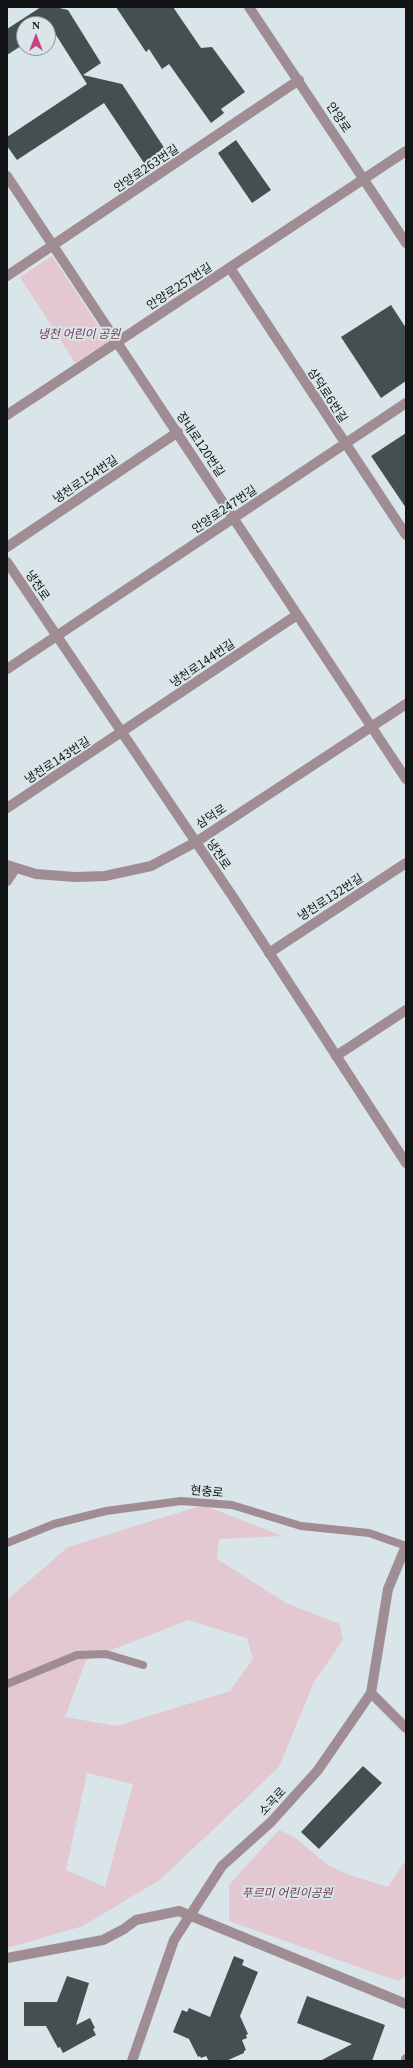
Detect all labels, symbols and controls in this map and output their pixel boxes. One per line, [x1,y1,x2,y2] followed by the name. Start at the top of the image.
[16,16,56,56] north arrow
[32,19,40,31] text: N
[324,99,354,135] street label: 안양로
[111,141,181,195] street label: 안양로263번길
[144,259,214,313] street label: 안양로257번길
[38,326,120,340] park label: 냉천 어린이 공원
[305,365,351,425] street label: 삼덕로6번길
[174,409,228,479] street label: 장내로120번길
[50,452,120,506] street label: 냉천로154번길
[189,482,259,536] street label: 안양로247번길
[23,567,53,603] street label: 냉천로
[167,636,237,690] street label: 냉천로144번길
[22,733,92,787] street label: 냉천로143번길
[193,801,229,831] street label: 삼덕로
[204,836,234,872] street label: 냉천로
[295,870,365,924] street label: 냉천로132번길
[190,1482,224,1500] street label: 현충로
[255,1784,289,1818] street label: 소곡로
[241,1885,333,1899] park label: 푸르미 어린이공원

